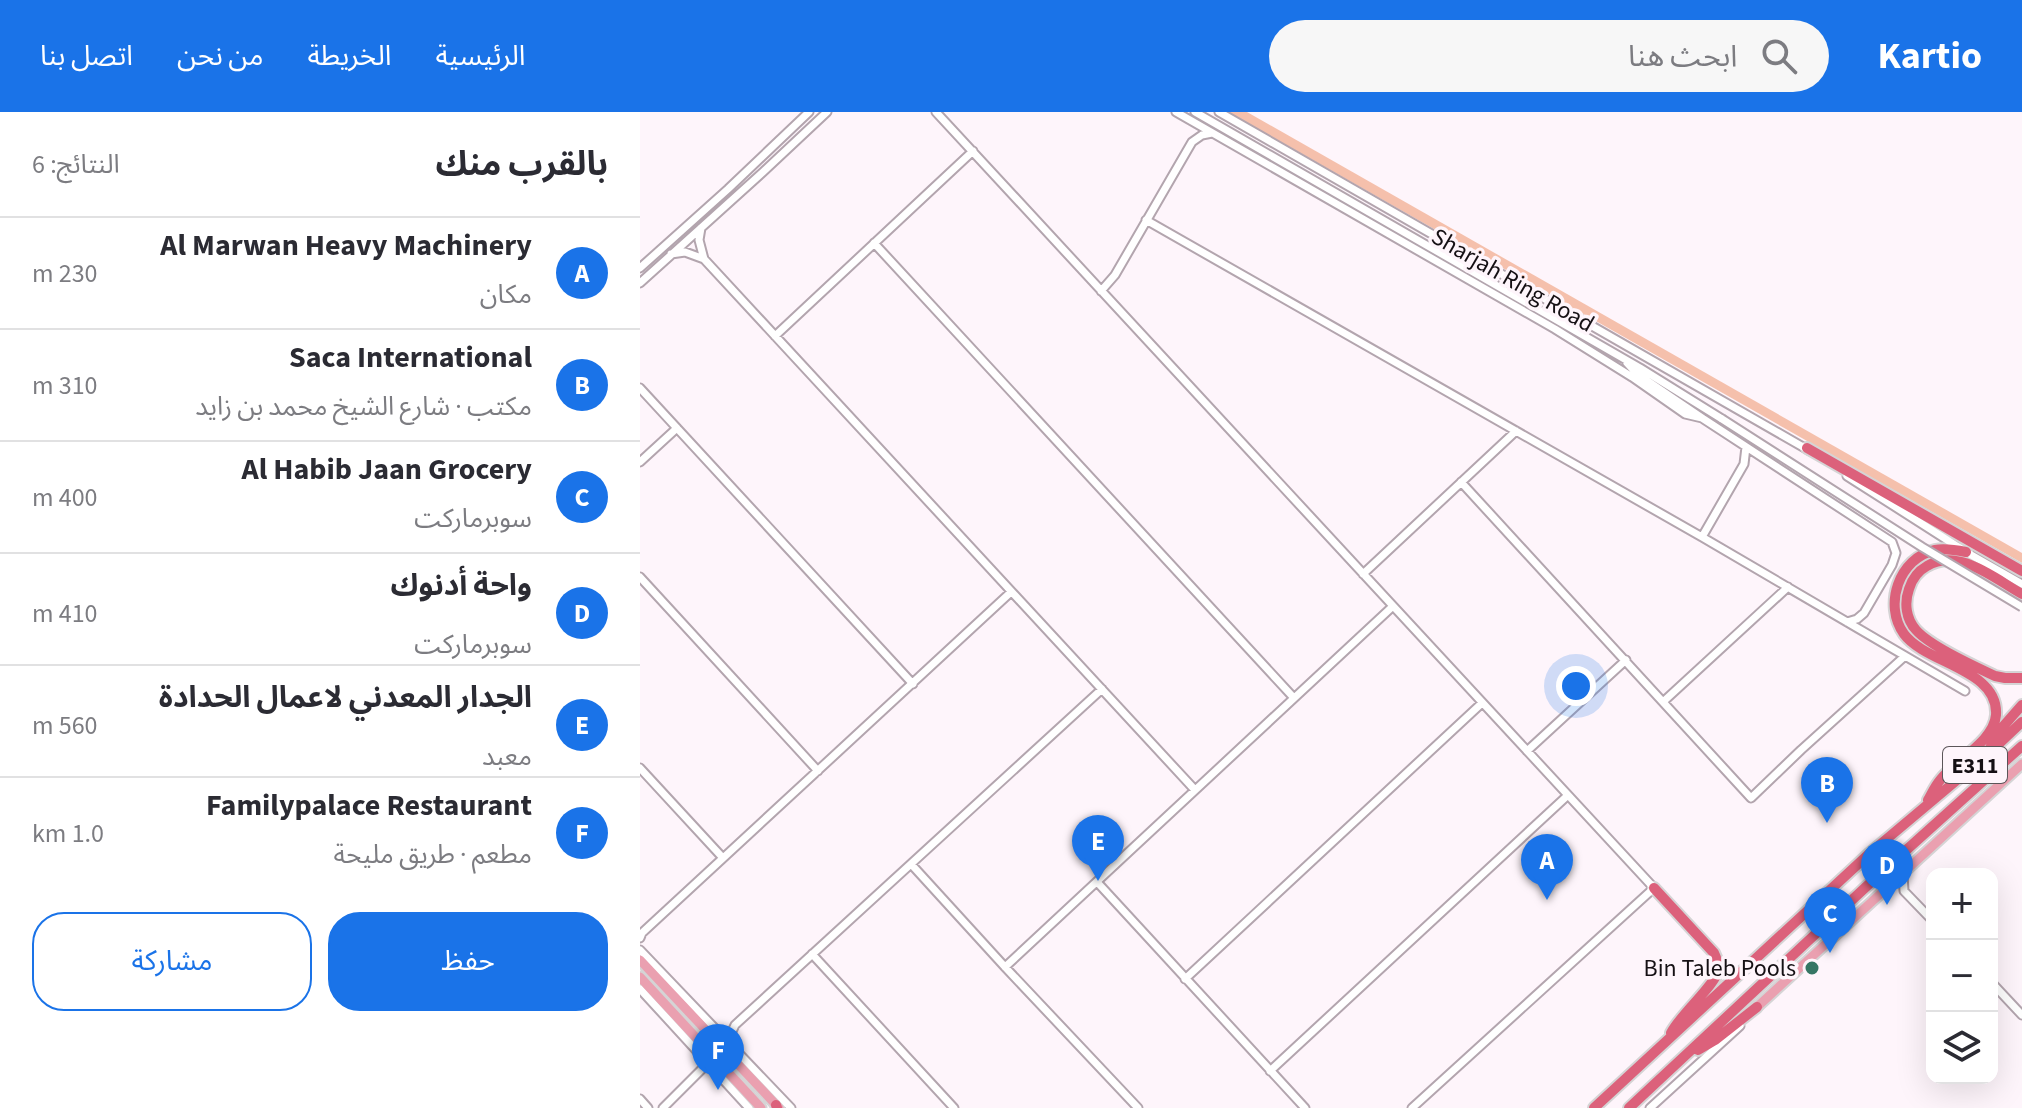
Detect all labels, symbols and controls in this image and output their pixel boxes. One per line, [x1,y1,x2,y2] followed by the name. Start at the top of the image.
[1269,20,1829,92] search box
[1877,29,1982,83] text: Kartio
[1757,34,1801,78] icon: search
[1628,35,1737,78] text: ابحث هنا
[40,36,133,76] text: اتصل بنا
[177,36,264,76] text: من نحن
[308,36,391,76] text: الخريطة
[435,36,525,76] text: الرئيسية
[435,140,608,189] text: بالقرب منك
[32,146,120,183] text: النتائج: 6
[1425,219,1601,341] street label: Sharjah Ring Road
[160,224,532,267] text: Al Marwan Heavy Machinery
[32,255,98,292] text: 230 m
[575,255,589,292] text: A
[480,276,532,313] text: مكان
[289,336,532,379] text: Saca International
[32,367,98,404] text: 310 m
[574,367,590,404] text: B
[195,388,532,425] text: مكتب · شارع الشيخ محمد بن زايد
[242,448,532,491] text: Al Habib Jaan Grocery
[32,479,98,516] text: 400 m
[574,479,590,516] text: C
[414,500,532,537] text: سوبرماركت
[391,564,532,607] text: واحة أدنوك
[32,595,98,632] text: 410 m
[574,595,590,632] text: D
[414,626,532,663] text: سوبرماركت
[1556,666,1596,706] your location
[159,676,532,719] text: الجدار المعدني لاعمال الحدادة
[32,707,98,744] text: 560 m
[575,707,589,744] text: E
[482,738,532,775] text: معبد
[1943,747,2007,783] road number: E311
[1801,757,1853,823] pin: B
[206,784,532,827] text: Familypalace Restaurant
[32,815,104,852] text: 1.0 km
[575,815,589,852] text: F
[1072,815,1124,881] pin: E
[1521,834,1573,900] pin: A
[333,836,532,873] text: مطعم · طريق مليحة
[1861,839,1913,905] pin: D
[1926,868,1998,1084] map controls
[1926,868,1998,940] button: +
[1804,887,1856,953] pin: C
[32,912,312,1011] button: مشاركة
[328,912,608,1011] button: حفظ
[1926,940,1998,1012] button: −
[1644,951,1796,986] place label: Bin Taleb Pools
[1803,959,1821,977] marker: Bin Taleb Pools
[1926,1012,1998,1084] button: layers
[692,1024,744,1090] pin: F

